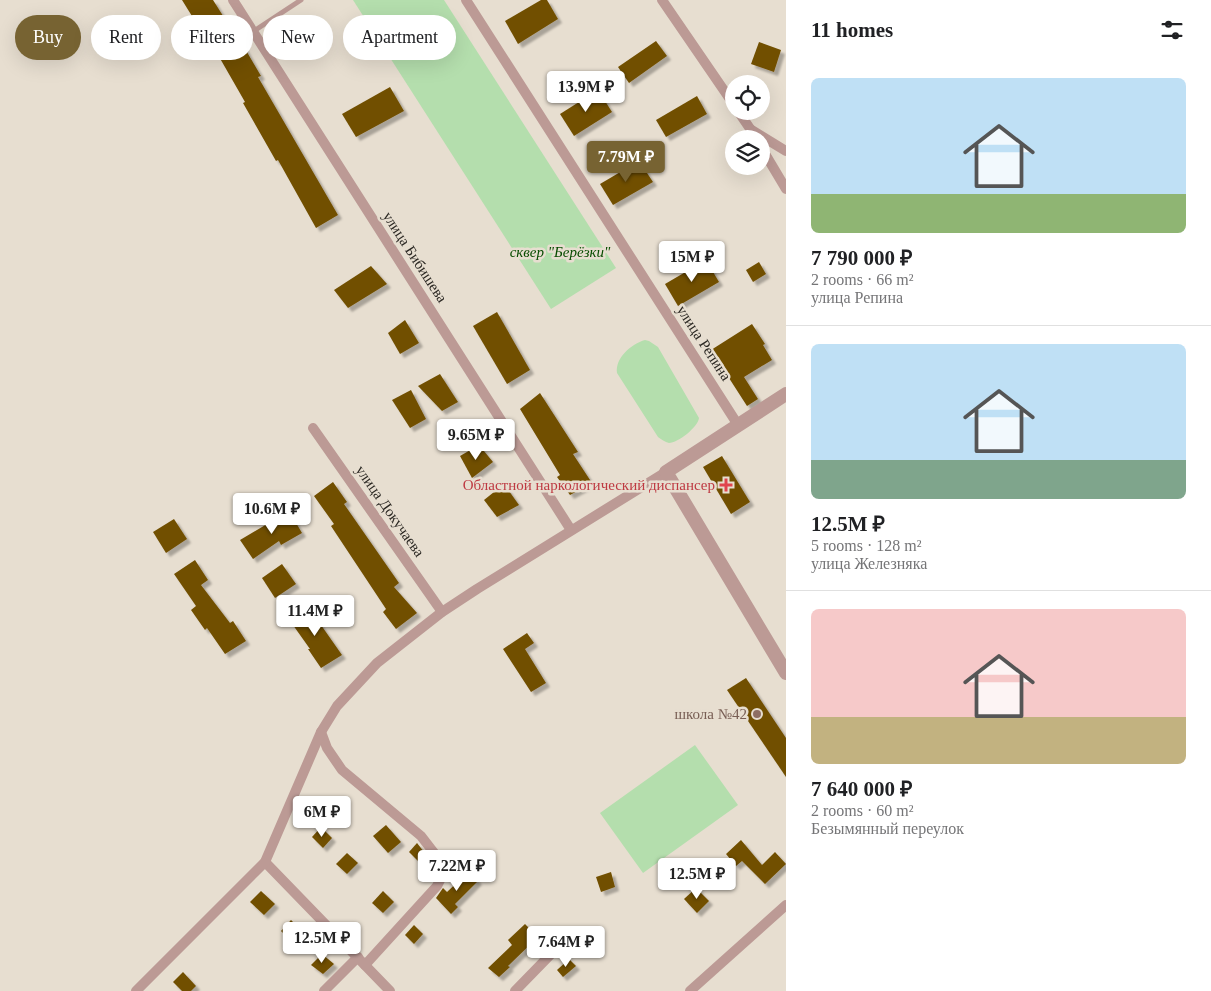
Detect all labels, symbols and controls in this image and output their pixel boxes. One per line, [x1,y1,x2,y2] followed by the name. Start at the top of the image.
[15,15,81,60] chip: Buy
[91,15,161,60] chip: Rent
[171,15,253,60] chip: Filters
[263,15,333,60] chip: New
[343,15,456,60] chip: Apartment
[1158,16,1186,44] icon: filters
[811,18,893,42] text: 11 homes
[540,70,632,113] pin: 13.9M ₽
[725,75,770,175] map controls
[725,75,770,120] button: locate
[558,78,614,95] text: 13.9M ₽
[954,111,1044,201] icon: home
[725,130,770,175] button: layers
[580,140,672,183] pin: 7.79M ₽
[598,148,654,165] text: 7.79M ₽
[380,209,450,306] street label: улица Бибишева
[657,240,727,283] pin: 15M ₽
[510,244,611,260] park label: сквер "Берёзки"
[811,246,912,270] text: 7 790 000 ₽
[670,248,714,265] text: 15M ₽
[811,271,914,288] text: 2 rooms · 66 m²
[811,289,903,306] text: улица Репина
[674,302,734,384] street label: улица Репина
[954,376,1044,466] icon: home
[430,418,522,461] pin: 9.65M ₽
[448,426,504,443] text: 9.65M ₽
[353,462,428,560] street label: улица Докучаева
[463,477,715,493] place label: Областной наркологический диспансер
[719,478,733,492] marker: Областной наркологический диспансер
[226,492,318,535] pin: 10.6M ₽
[244,500,300,517] text: 10.6M ₽
[811,512,885,536] text: 12.5M ₽
[811,537,922,554] text: 5 rooms · 128 m²
[811,555,927,572] text: улица Железняка
[269,594,361,637] pin: 11.4M ₽
[287,602,343,619] text: 11.4M ₽
[954,641,1044,731] icon: home
[674,706,747,722] place label: школа №42
[751,708,763,720] marker: школа №42
[811,777,912,801] text: 7 640 000 ₽
[292,796,352,838] pin: 6M ₽
[811,802,914,819] text: 2 rooms · 60 m²
[304,803,340,820] text: 6M ₽
[811,820,964,837] text: Безымянный переулок
[411,850,503,892] pin: 7.22M ₽
[429,857,485,874] text: 7.22M ₽
[651,858,743,900] pin: 12.5M ₽
[669,865,725,882] text: 12.5M ₽
[276,922,368,964] pin: 12.5M ₽
[520,926,612,968] pin: 7.64M ₽
[294,929,350,946] text: 12.5M ₽
[538,933,594,950] text: 7.64M ₽

